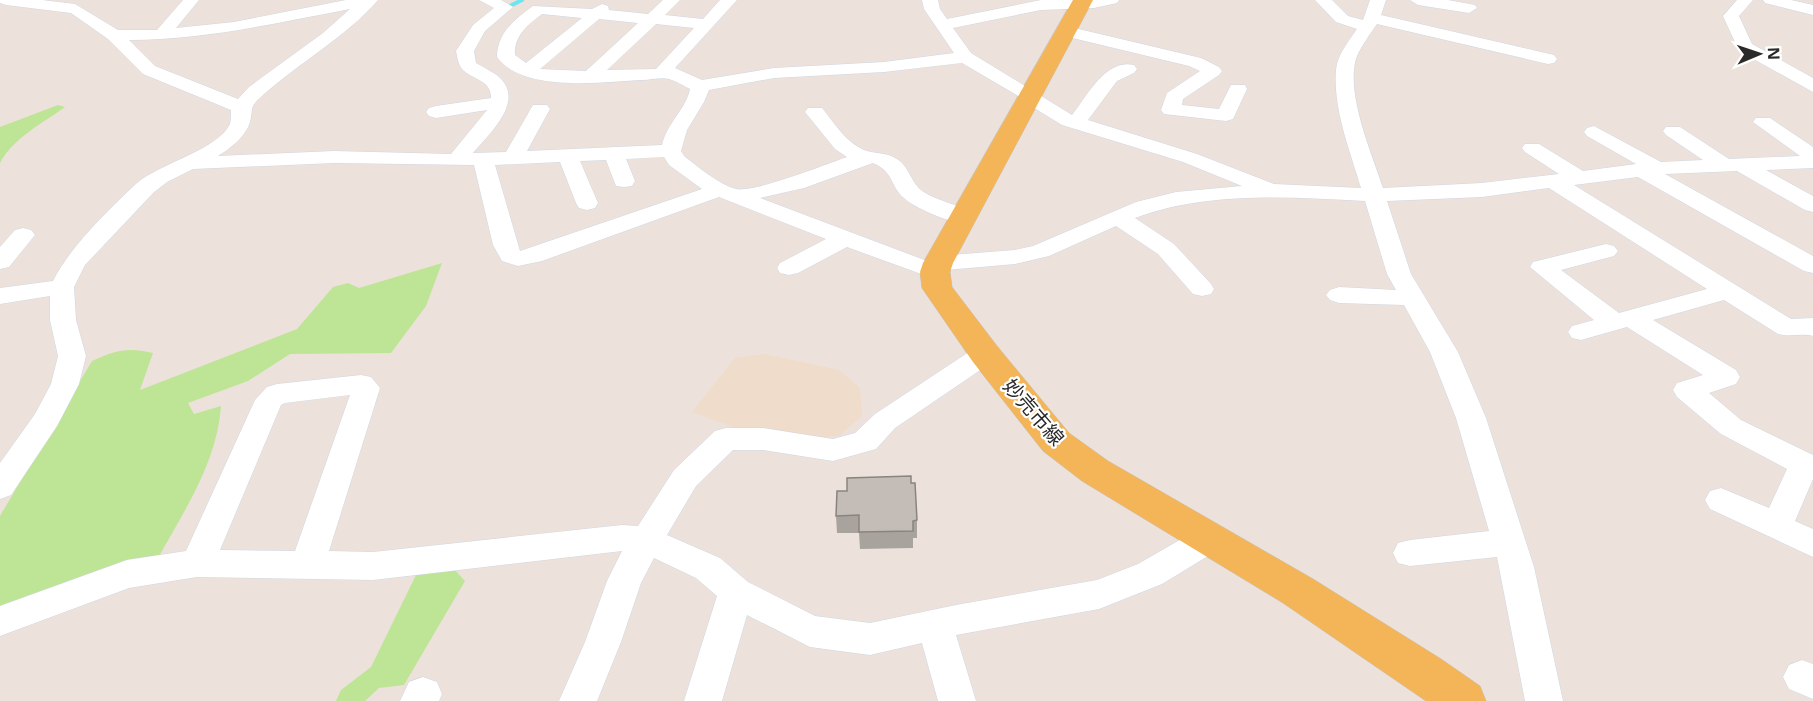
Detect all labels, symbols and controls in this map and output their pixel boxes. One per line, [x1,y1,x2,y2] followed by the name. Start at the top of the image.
[1729,24,1789,84] north arrow
[1763,47,1785,60] text: N
[998,373,1070,451] street label: 妙売市線

